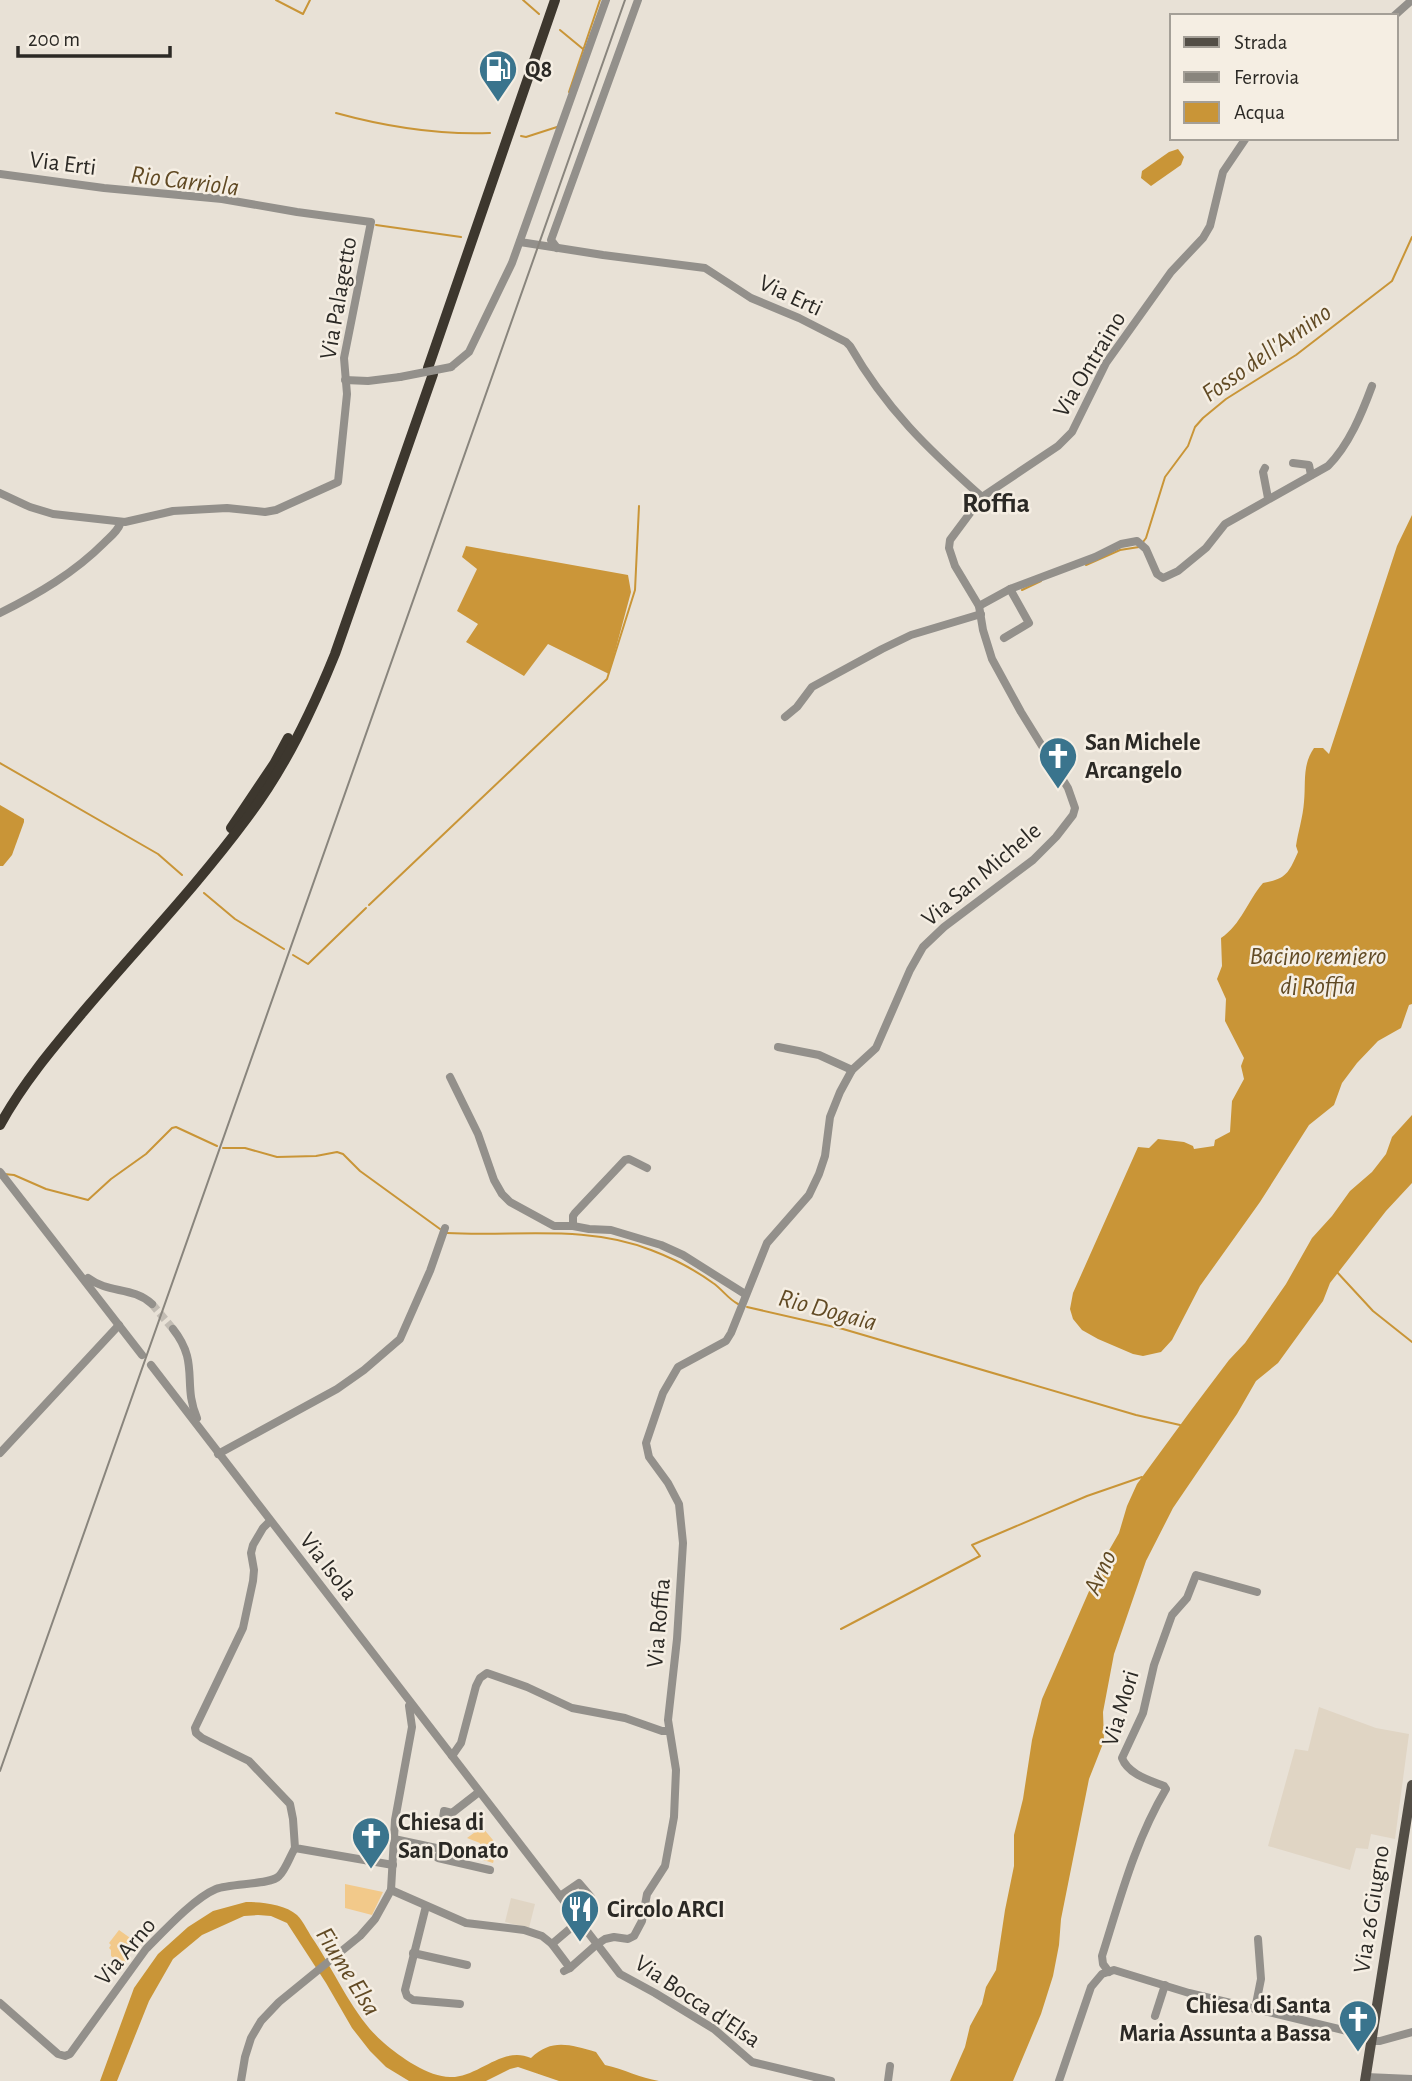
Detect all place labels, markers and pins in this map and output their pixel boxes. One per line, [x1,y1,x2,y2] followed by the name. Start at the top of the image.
[477,48,519,103] fuel station icon: Q8
[525,58,552,82] place label: Q8
[1085,731,1201,783] place label: San Michele Arcangelo
[1037,735,1079,790] church icon: San Michele Arcangelo
[398,1811,509,1863] place label: Chiesa di San Donato
[350,1815,392,1870] church icon: Chiesa di San Donato
[559,1888,601,1943] restaurant icon: Circolo ARCI
[607,1898,725,1922] place label: Circolo ARCI
[1119,1994,1331,2046] place label: Chiesa di Santa Maria Assunta a Bassa
[1337,1998,1379,2053] church icon: Chiesa di Santa Maria Assunta a Bassa

